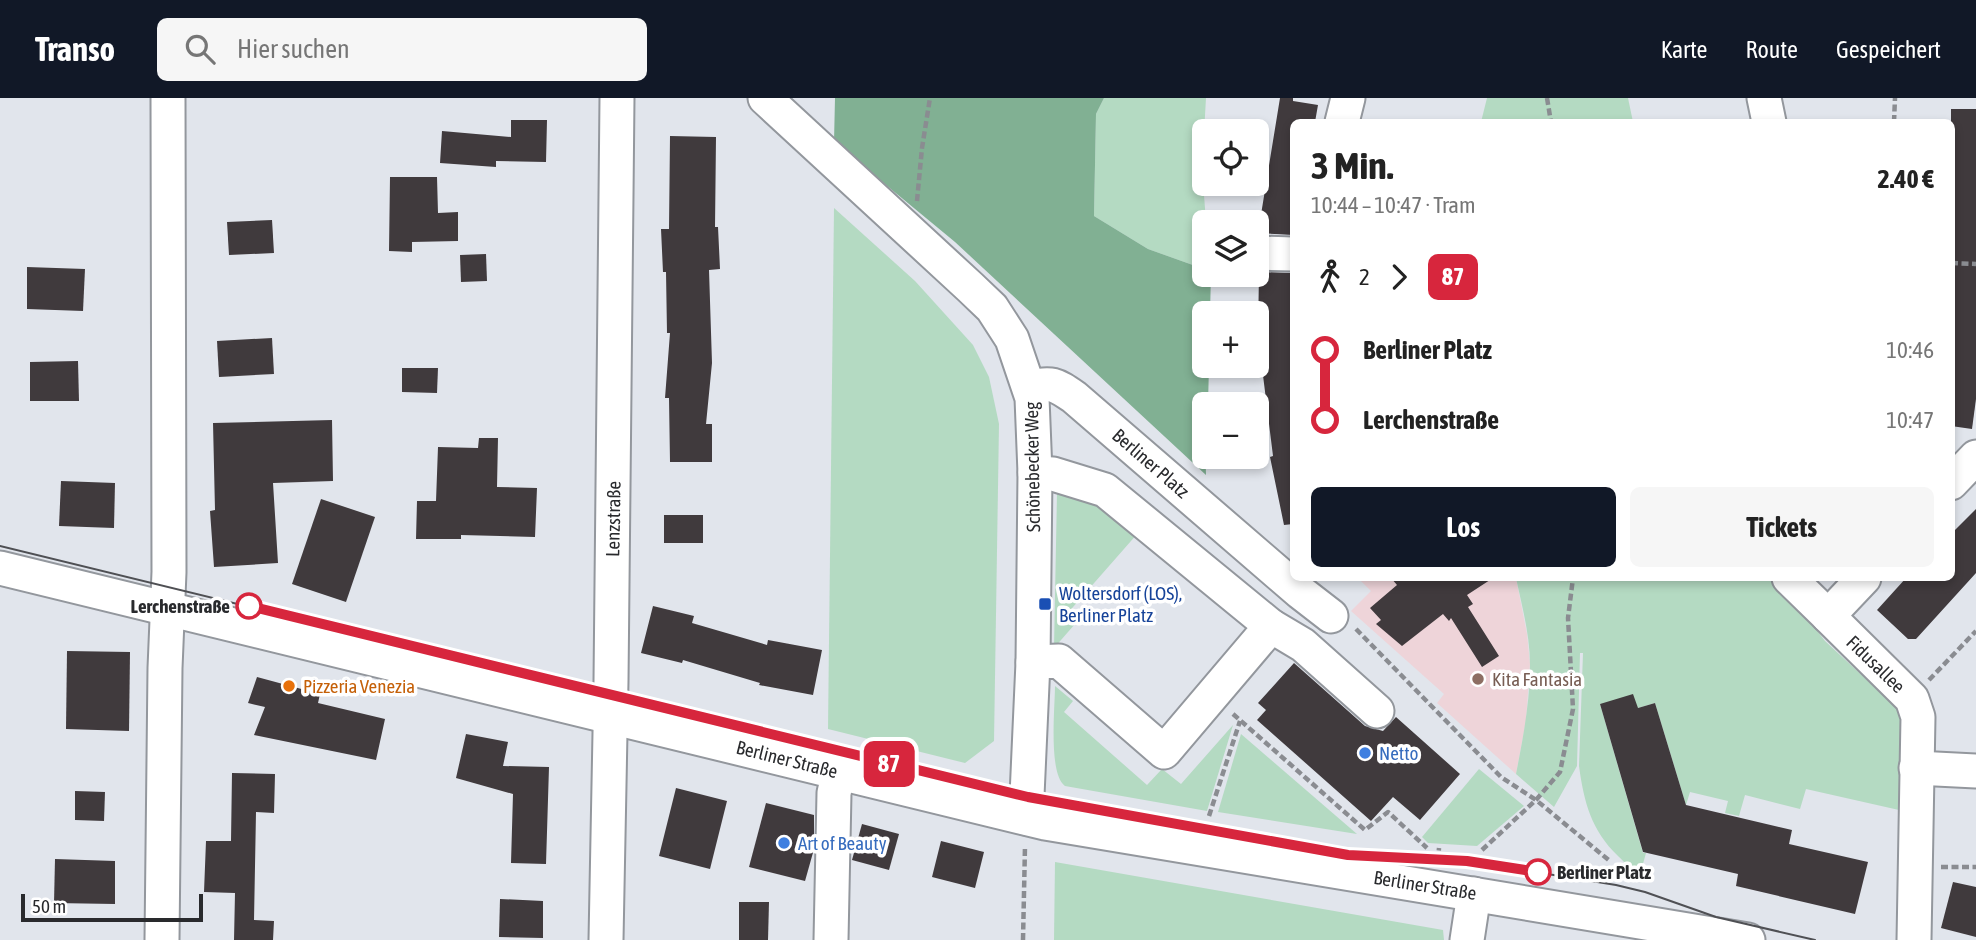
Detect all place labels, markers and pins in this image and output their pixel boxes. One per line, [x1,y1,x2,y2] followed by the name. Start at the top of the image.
[1059,582,1182,626] place label: Woltersdorf (LOS), Berliner Platz
[236,593,262,619] marker: Lerchenstraße
[131,595,230,617] place label: Lerchenstraße
[1037,596,1053,612] marker: Woltersdorf (LOS), Berliner Platz
[1492,668,1582,690] place label: Kita Fantasia
[1470,671,1486,687] marker: Kita Fantasia
[303,675,415,697] place label: Pizzeria Venezia
[281,678,297,694] marker: Pizzeria Venezia
[1379,742,1419,764] place label: Netto
[1357,745,1373,761] marker: Netto
[798,832,887,854] place label: Art of Beauty
[776,835,792,851] marker: Art of Beauty
[1525,859,1551,885] marker: Berliner Platz
[1557,861,1651,883] place label: Berliner Platz

